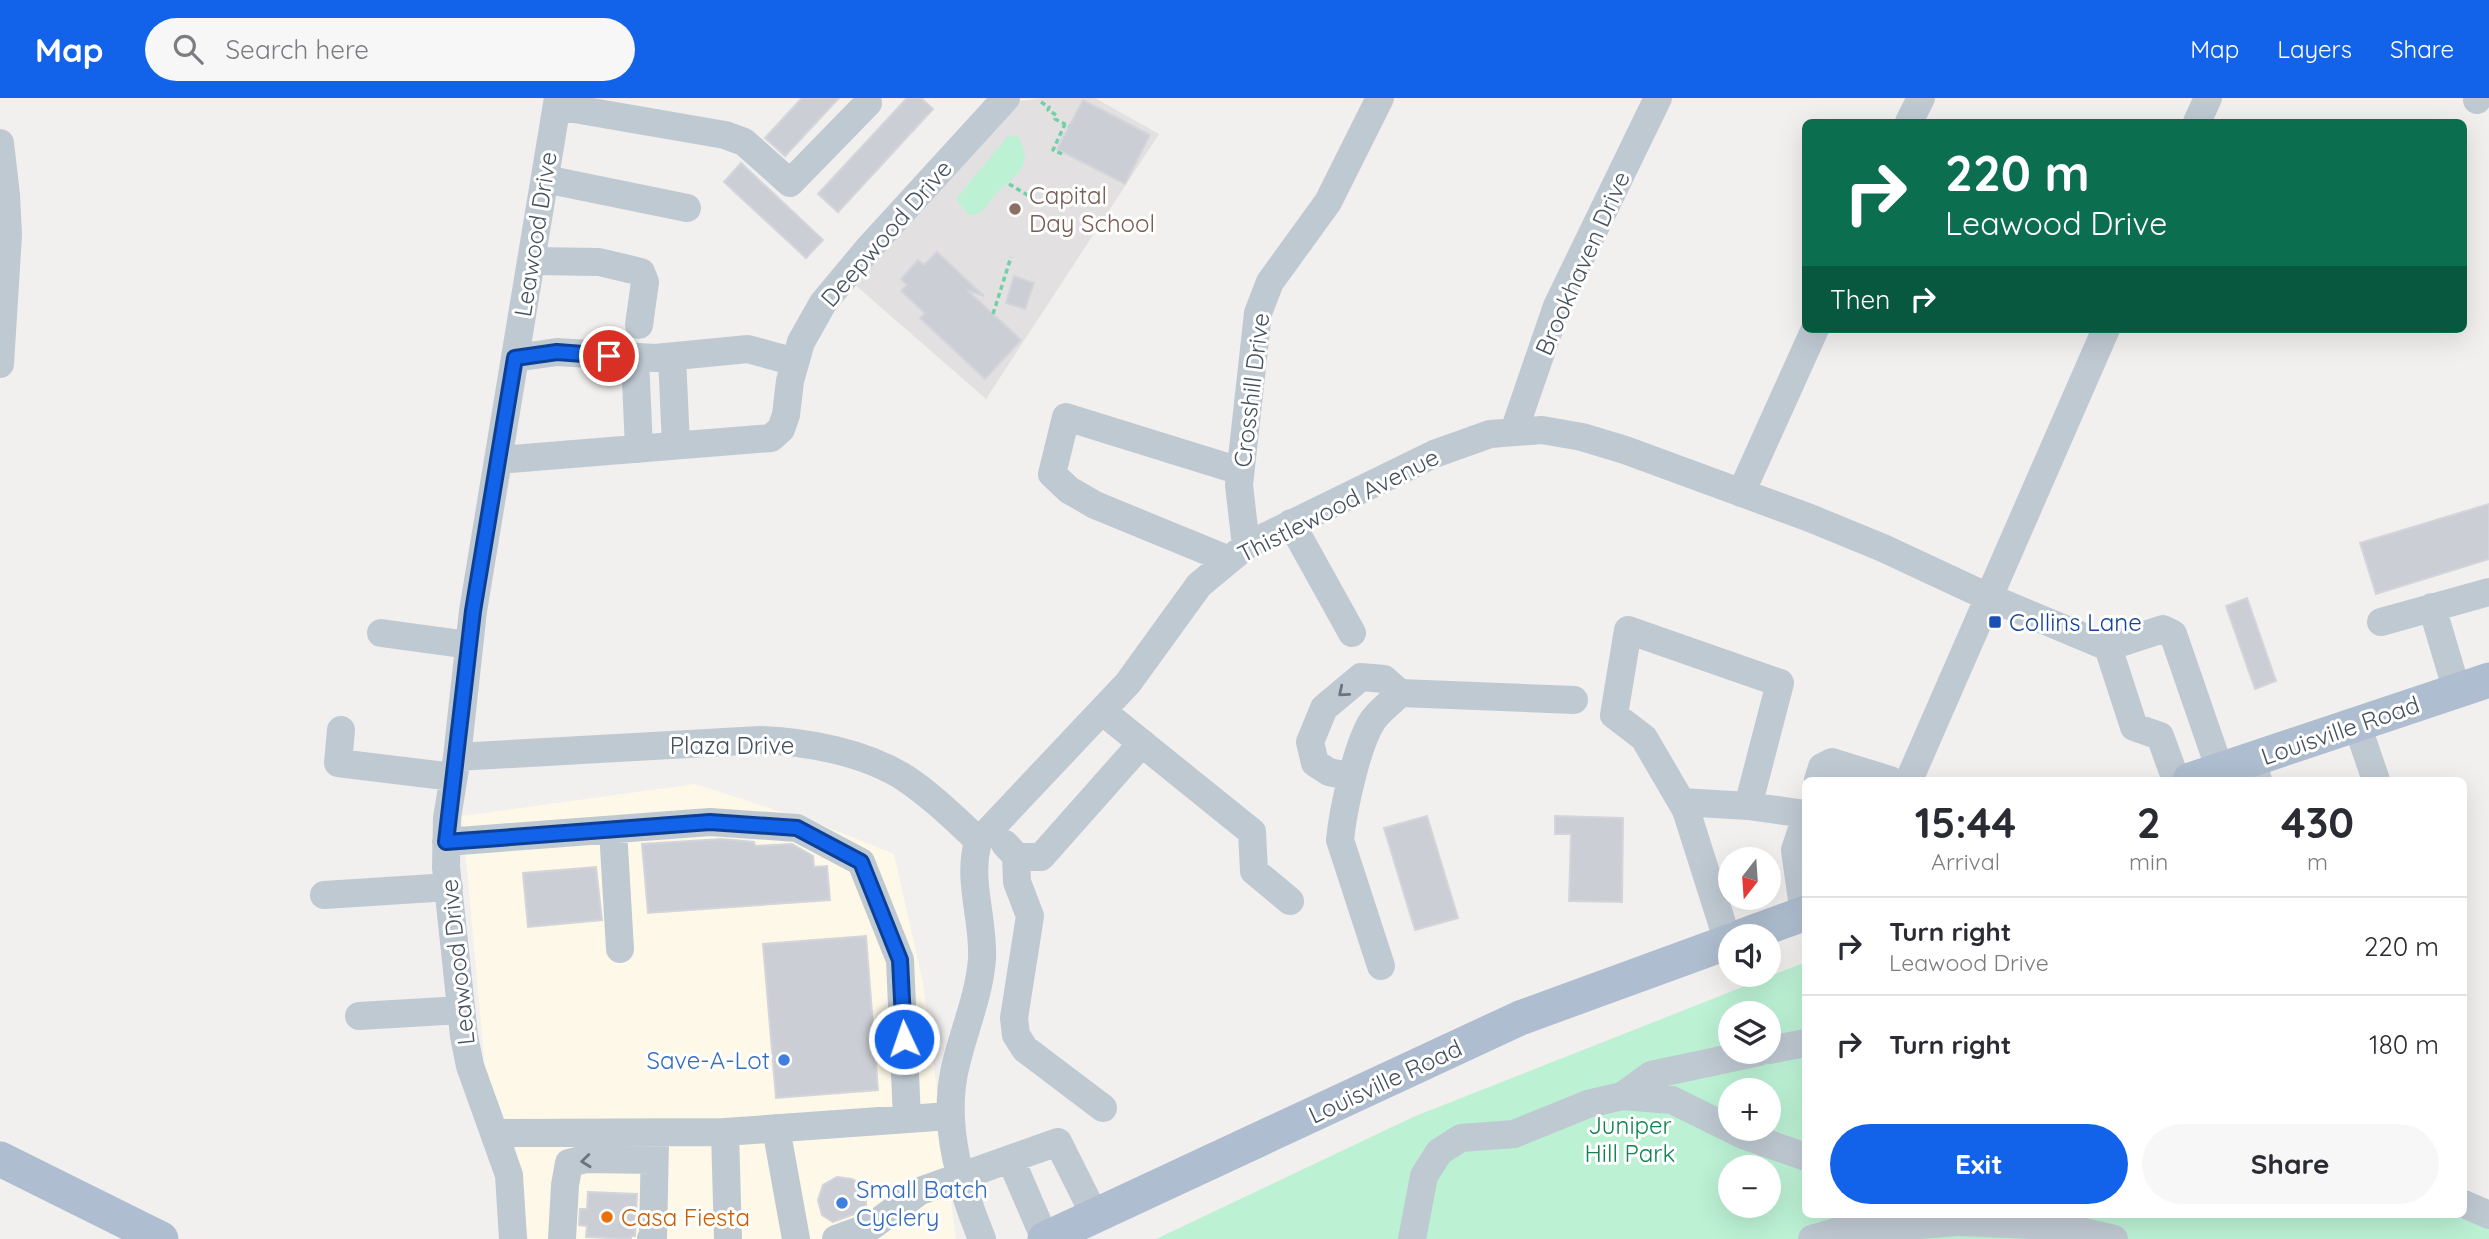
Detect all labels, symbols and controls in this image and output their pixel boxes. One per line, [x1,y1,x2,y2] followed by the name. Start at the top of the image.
[145,18,635,81] search box
[35,29,103,70] text: Map
[169,30,207,68] icon: search
[225,33,369,66] text: Search here
[2190,34,2239,64] text: Map
[2277,34,2352,64] text: Layers
[2390,34,2454,64] text: Share
[1945,142,2090,203] text: 220 m
[1830,147,1921,238] icon: right
[507,149,563,319] street label: Leawood Drive
[814,153,958,313] street label: Deepwood Drive
[1528,166,1636,360] street label: Brookhaven Drive
[1029,180,1155,238] place label: Capital Day School
[1007,201,1023,217] marker: Capital Day School
[1945,203,2167,243] text: Leawood Drive
[1904,280,1942,318] icon: right
[1830,283,1890,316] text: Then
[1227,311,1275,469] street label: Crosshill Drive
[579,326,639,386] pin
[590,337,628,375] icon: arrive
[1232,441,1444,569] street label: Thistlewood Avenue
[2009,607,2142,637] place label: Collins Lane
[1987,614,2003,630] marker: Collins Lane
[1339,684,1352,696] one-way arrow
[2257,689,2423,771] street label: Louisville Road
[670,730,794,760] street label: Plaza Drive
[1915,796,2016,849] text: 15:44
[2137,796,2161,849] text: 2
[2281,796,2354,849] text: 430
[1718,847,1782,910] north arrow
[1718,847,1781,1218] map controls
[1931,847,2000,876] text: Arrival
[2129,847,2168,876] text: min
[2307,847,2328,876] text: m
[433,878,481,1046] street label: Leawood Drive
[1889,915,2011,948] text: Turn right
[1718,924,1781,987] button: sound
[1830,927,1868,965] icon: right
[2364,930,2439,963] text: 220 m
[1889,948,2049,977] text: Leawood Drive
[1718,1001,1781,1064] button: layers
[867,1002,941,1076] position arrow
[1830,1025,1868,1063] icon: right
[1889,1028,2011,1061] text: Turn right
[2369,1028,2439,1061] text: 180 m
[1304,1032,1466,1130] street label: Louisville Road
[646,1045,770,1075] place label: Save-A-Lot
[776,1052,792,1068] marker: Save-A-Lot
[1718,1078,1781,1141] button: +
[1585,1110,1675,1168] park label: Juniper Hill Park
[1830,1124,2128,1204] button: Exit
[2142,1124,2439,1204] button: Share
[580,1153,591,1168] one-way arrow
[1718,1155,1781,1218] button: −
[856,1174,988,1232] place label: Small Batch Cyclery
[834,1195,850,1211] marker: Small Batch Cyclery
[621,1202,750,1232] place label: Casa Fiesta
[599,1209,615,1225] marker: Casa Fiesta

